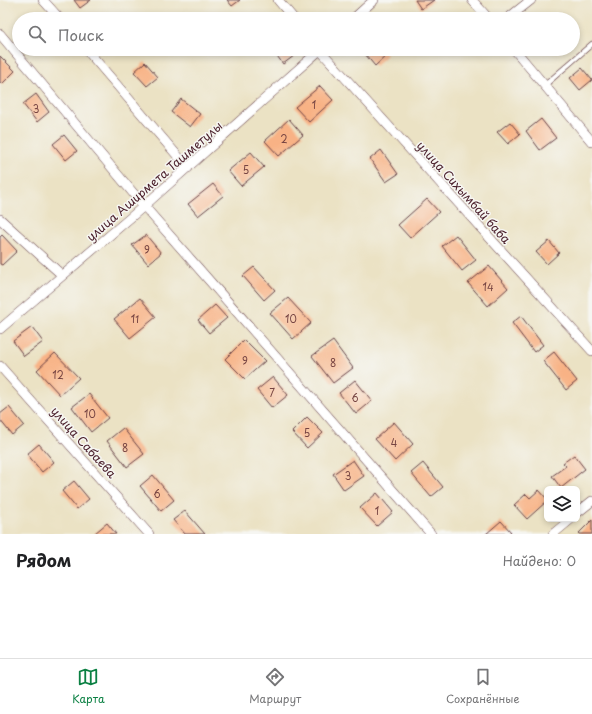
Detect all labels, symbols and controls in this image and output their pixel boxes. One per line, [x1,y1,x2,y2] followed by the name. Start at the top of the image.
[12,12,580,56] search box
[26,23,48,45] icon: search
[58,23,104,46] text: Поиск
[312,97,316,112] house number: 1
[33,101,39,116] house number: 3
[82,117,226,245] street label: улица Аширмета Ташметулы
[280,131,288,146] house number: 2
[413,137,515,248] street label: улица Сихымбай баба
[243,162,249,177] house number: 5
[144,242,150,257] house number: 9
[482,279,494,294] house number: 14
[131,311,139,326] house number: 11
[285,311,297,326] house number: 10
[242,353,248,368] house number: 9
[330,355,336,370] house number: 8
[52,367,64,382] house number: 12
[269,385,275,400] house number: 7
[351,390,359,405] house number: 6
[47,402,121,482] street label: улица Сабаева
[84,406,96,421] house number: 10
[304,425,310,440] house number: 5
[391,435,398,450] house number: 4
[122,440,128,455] house number: 8
[345,468,351,483] house number: 3
[153,486,161,501] house number: 6
[544,486,580,522] map controls
[544,486,580,522] button: layers
[375,503,379,518] house number: 1
[16,547,71,573] text: Рядом
[503,551,576,570] text: Найдено: 0
[72,666,105,707] tab: Карта
[249,666,301,707] tab: Маршрут
[446,666,520,707] tab: Сохранённые

